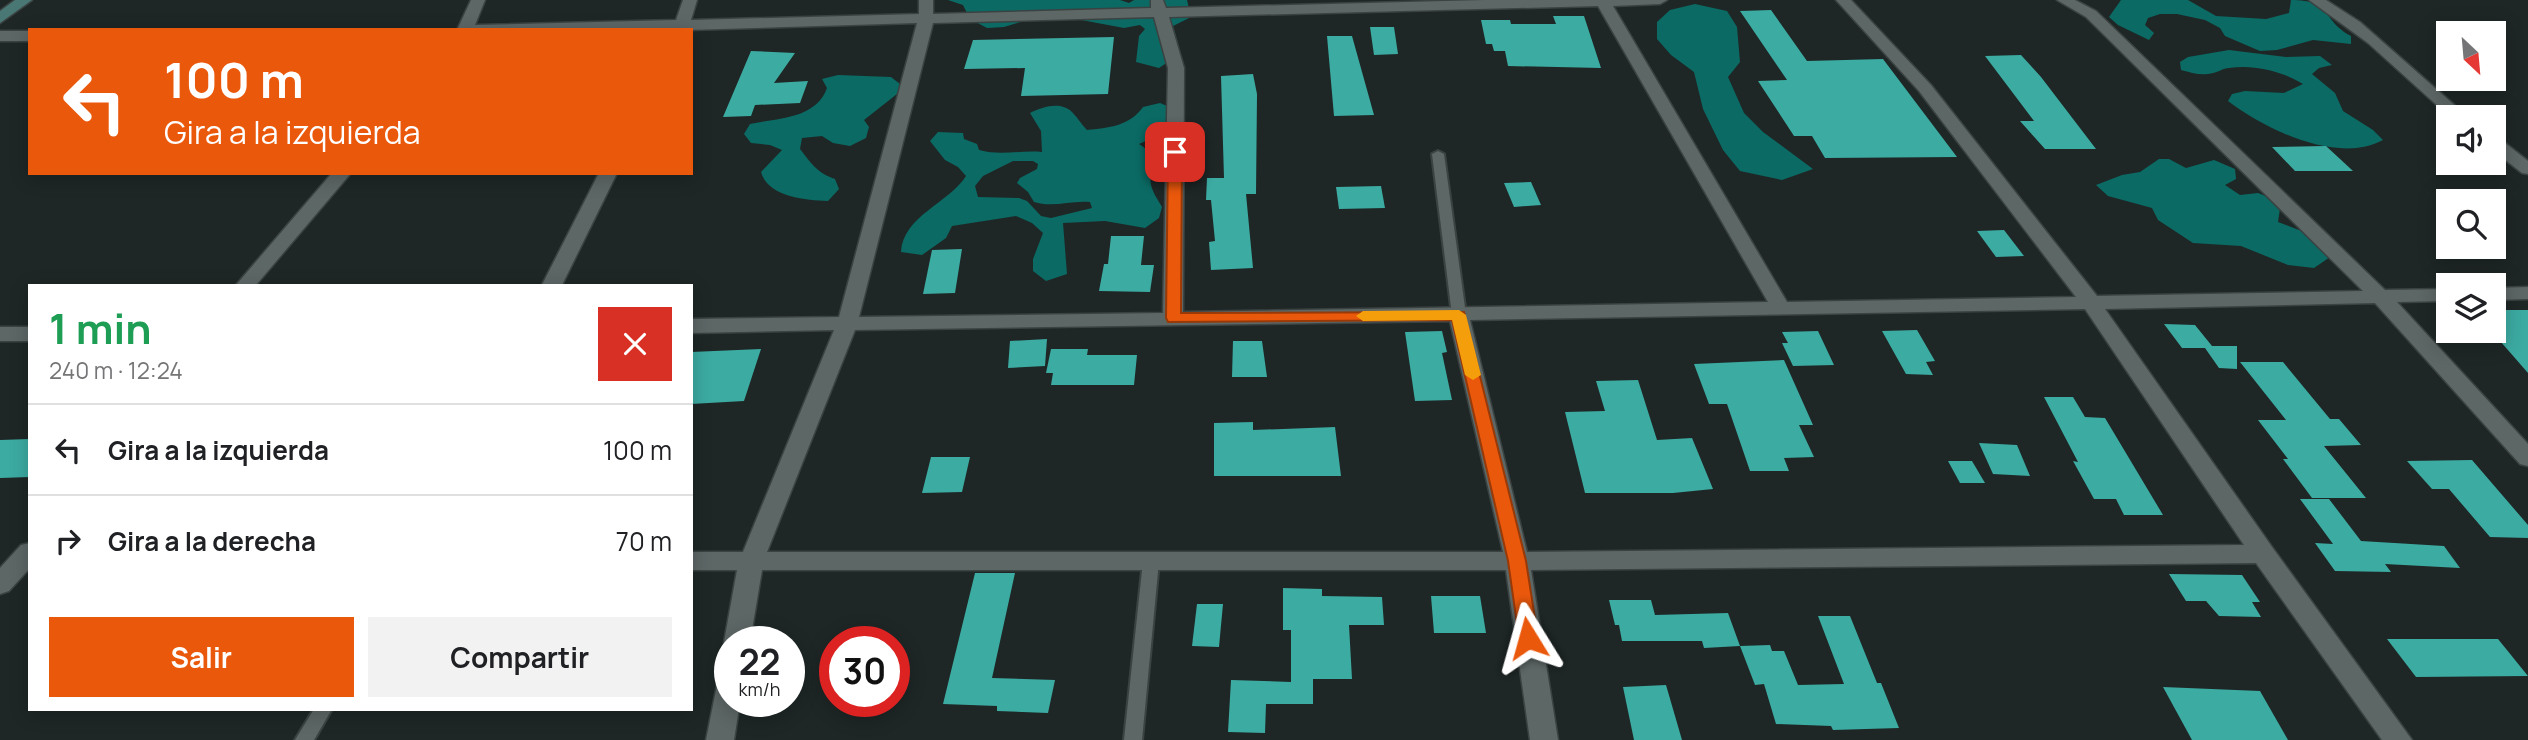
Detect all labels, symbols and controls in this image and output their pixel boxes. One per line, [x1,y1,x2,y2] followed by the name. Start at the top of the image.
[2436,21,2506,91] north arrow
[2436,21,2506,343] map controls
[164,46,304,113] text: 100 m
[49,56,140,147] icon: left
[2436,105,2506,175] button: sound
[164,110,420,154] text: Gira a la izquierda
[1145,122,1205,182] pin
[1156,133,1194,171] icon: arrive
[2436,189,2506,259] button: search
[2436,273,2506,343] button: layers
[49,299,152,357] text: 1 min
[598,307,672,381] button: close
[49,354,183,386] text: 240 m · 12:24
[49,431,87,469] icon: left
[108,432,329,468] text: Gira a la izquierda
[603,432,672,468] text: 100 m
[49,522,87,560] icon: right
[108,523,316,559] text: Gira a la derecha
[616,523,672,559] text: 70 m
[1491,601,1565,675] position arrow
[49,617,354,697] button: Salir
[368,617,672,697] button: Compartir
[819,626,910,717] speed limit sign: 30
[739,638,780,686] text: 22
[739,677,780,701] text: km/h

